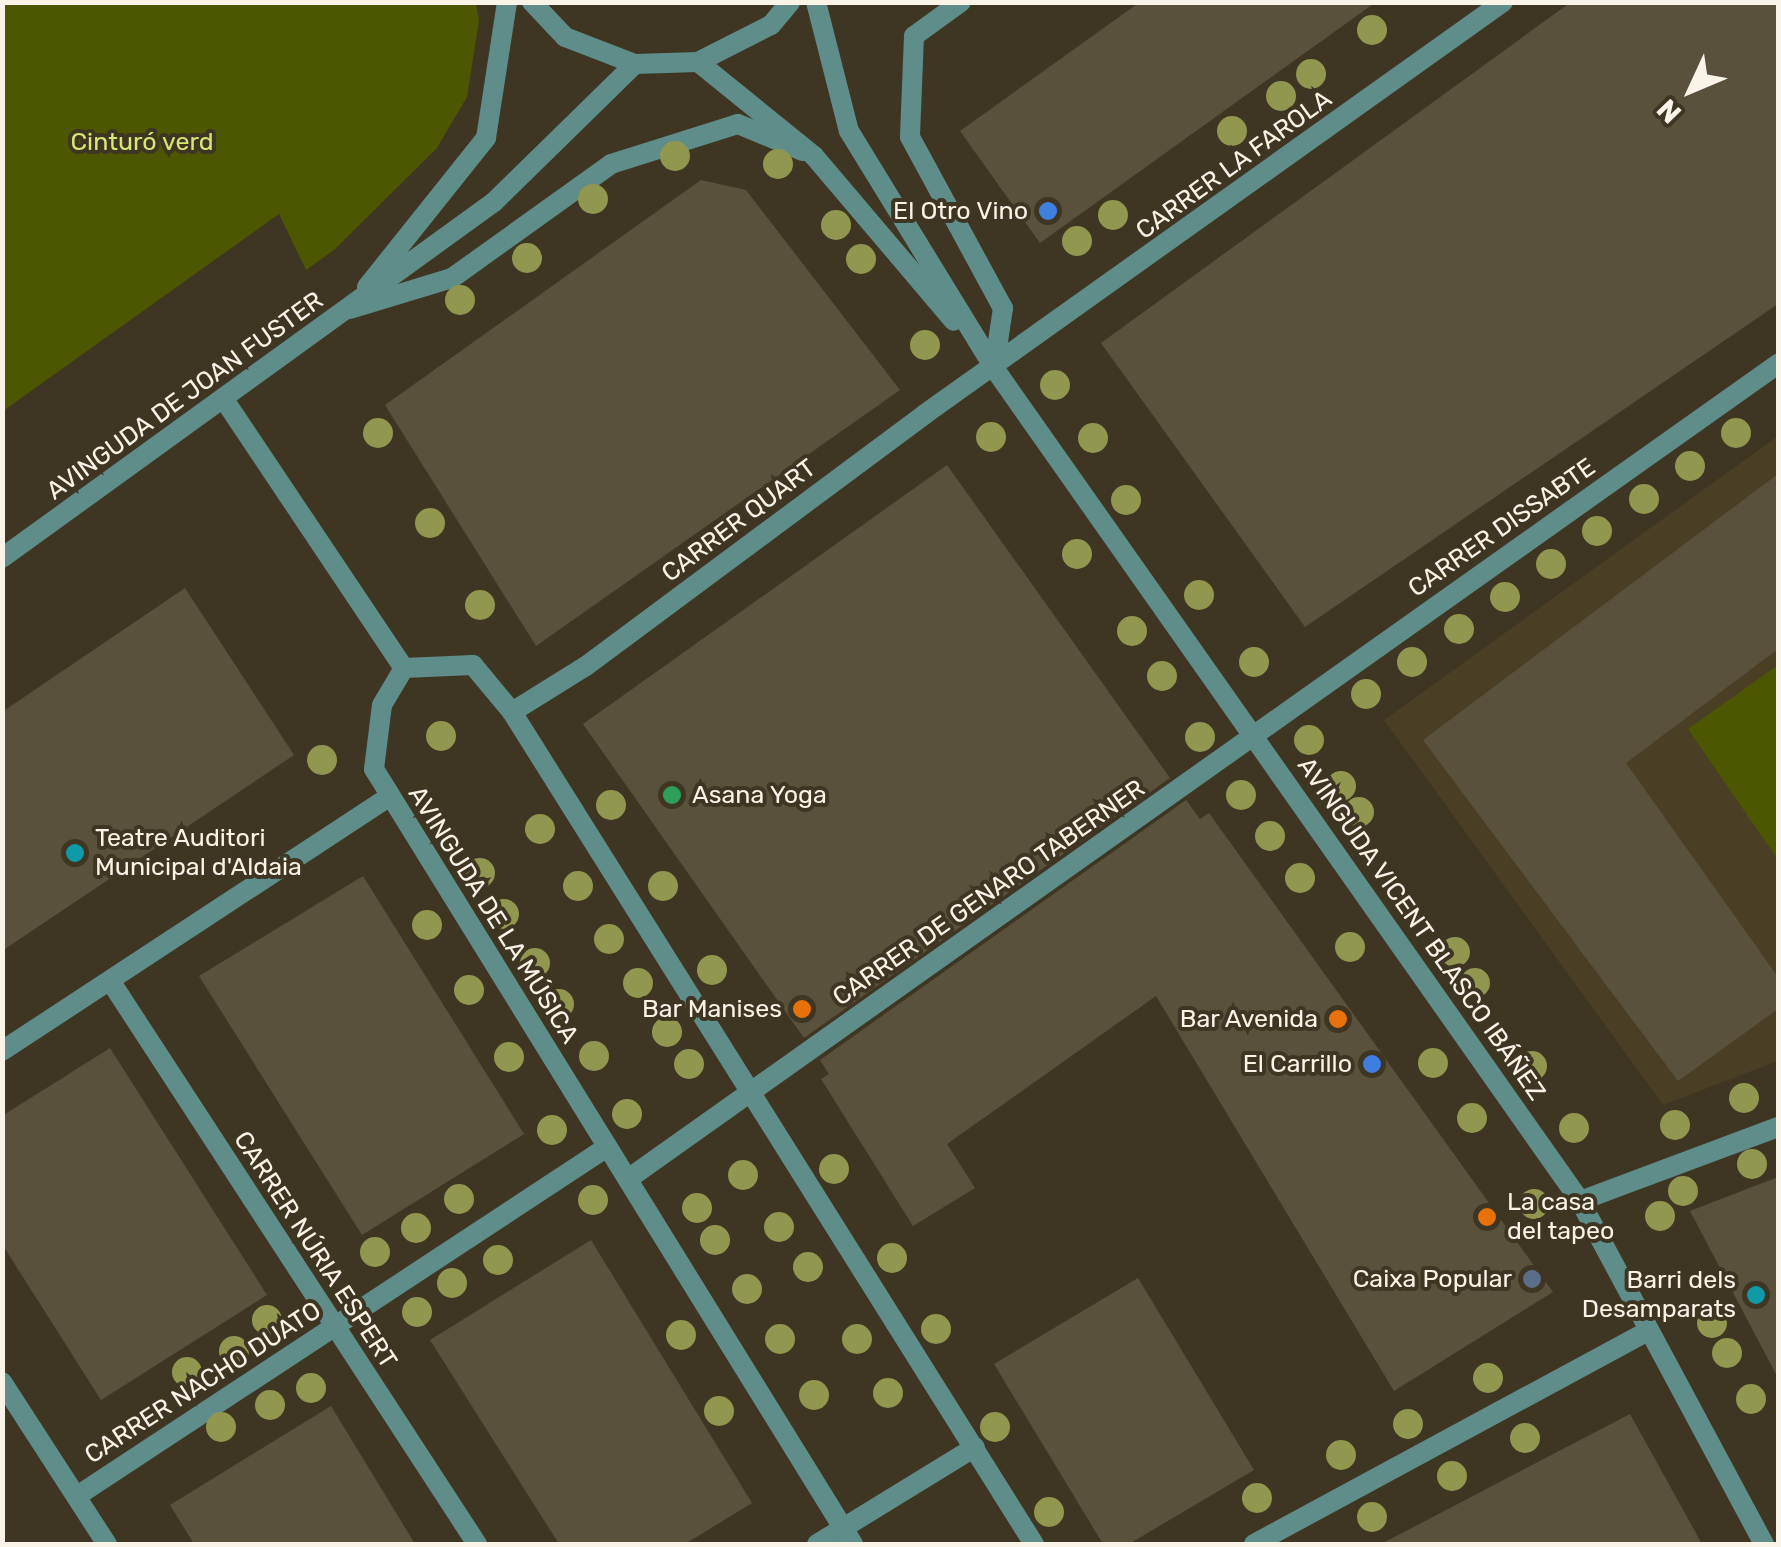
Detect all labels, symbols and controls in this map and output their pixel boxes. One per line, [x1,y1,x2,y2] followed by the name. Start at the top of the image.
[1641,40,1741,140] north arrow
[1130,84,1338,246] street label: CARRER LA FAROLA
[1650,92,1688,130] text: N
[70,127,214,157] park label: Cinturó verd
[892,196,1028,226] place label: El Otro Vino
[1037,200,1059,222] marker: El Otro Vino
[41,285,329,507] street label: AVINGUDA DE JOAN FUSTER
[1403,452,1601,604] street label: CARRER DISSABTE
[656,453,822,589] street label: CARRER QUART
[1290,751,1552,1107] street label: AVINGUDA VICENT BLASCO IBÁÑEZ
[827,773,1151,1013] street label: CARRER DE GENARO TABERNER
[401,780,585,1050] street label: AVINGUDA DE LA MÚSICA
[692,780,828,810] place label: Asana Yoga
[661,784,683,806] marker: Asana Yoga
[95,824,302,883] place label: Teatre Auditori Municipal d'Aldaia
[64,842,86,864] marker: Teatre Auditori Municipal d'Aldaia
[642,994,782,1024] place label: Bar Manises
[791,998,813,1020] marker: Bar Manises
[1179,1004,1318,1034] place label: Bar Avenida
[1327,1008,1349,1030] marker: Bar Avenida
[1243,1049,1352,1079] place label: El Carrillo
[1361,1053,1383,1075] marker: El Carrillo
[227,1126,403,1374] street label: CARRER NÚRIA ESPERT
[1507,1188,1615,1247] place label: La casa del tapeo
[1476,1206,1498,1228] marker: La casa del tapeo
[1353,1264,1512,1294] place label: Caixa Popular
[1582,1266,1736,1325] place label: Barri dels Desamparats
[1521,1268,1543,1290] marker: Caixa Popular
[1745,1284,1767,1306] marker: Barri dels Desamparats
[79,1295,327,1471] street label: CARRER NACHO DUATO

